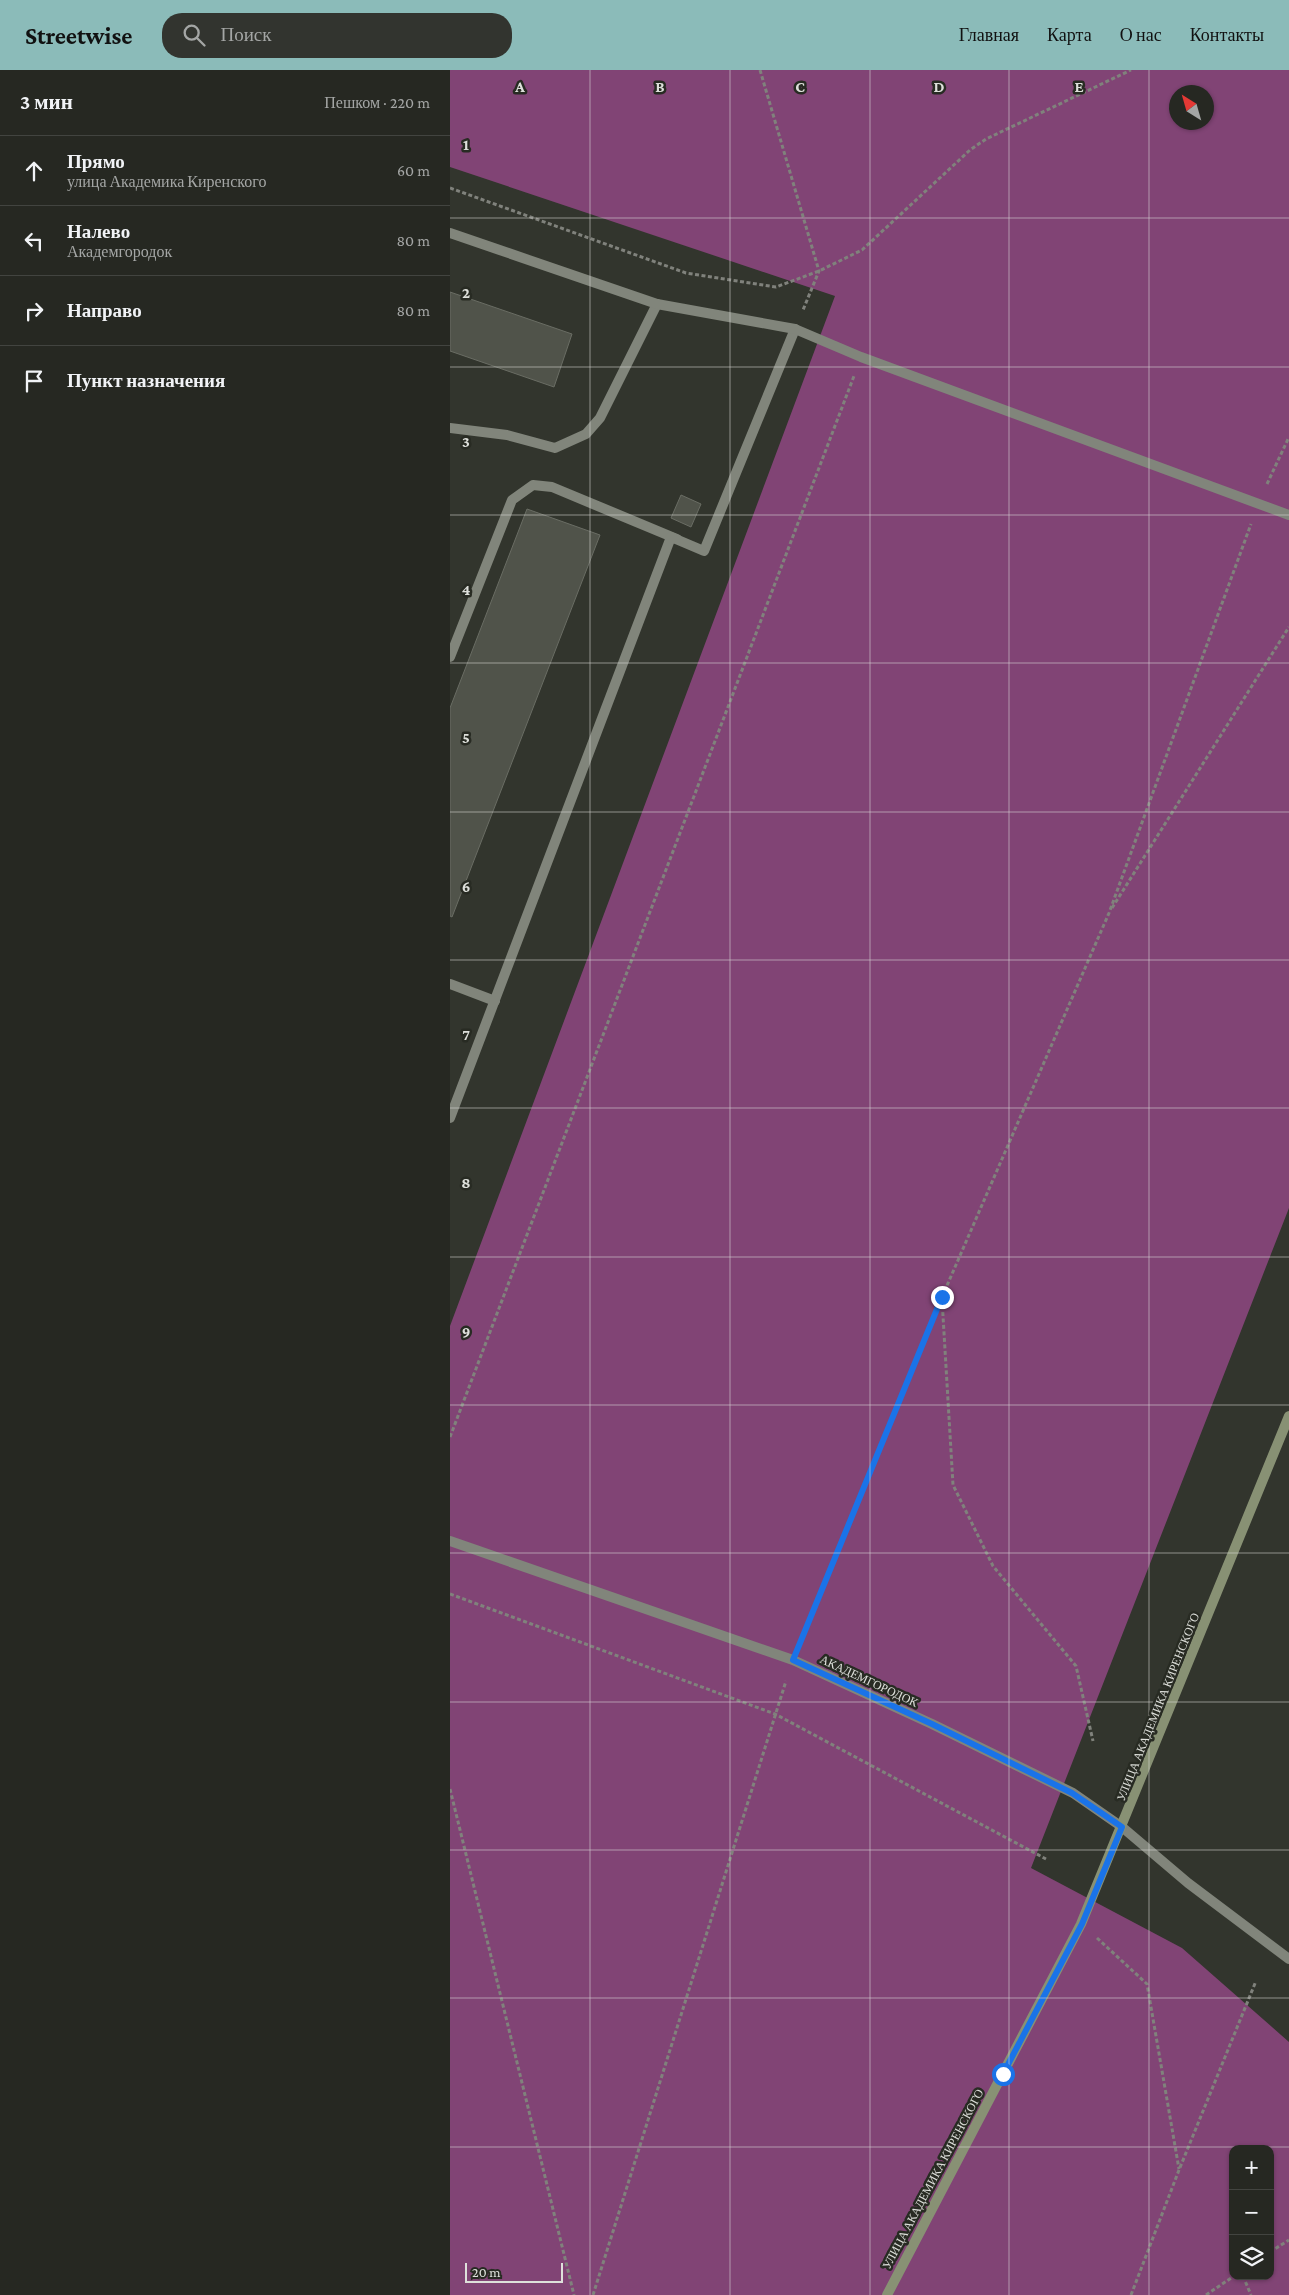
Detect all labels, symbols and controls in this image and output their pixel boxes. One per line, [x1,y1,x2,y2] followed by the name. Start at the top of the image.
[162,13,512,58] search box
[180,21,208,49] icon: search
[25,22,132,49] text: Streetwise
[220,24,272,45] text: Поиск
[959,25,1019,45] text: Главная
[1047,25,1092,45] text: Карта
[1120,25,1162,45] text: О нас
[1190,25,1264,45] text: Контакты
[514,78,525,95] text: A
[655,78,665,95] text: B
[795,78,805,95] text: C
[933,78,945,95] text: D
[1074,78,1084,95] text: E
[1169,85,1214,130] north arrow
[20,90,73,114] text: 3 мин
[324,94,430,111] text: Пешком · 220 m
[463,136,469,153] text: 1
[67,151,125,172] text: Прямо
[20,157,48,185] icon: ahead
[397,162,430,179] text: 60 m
[67,173,266,190] text: улица Академика Киренского
[67,221,130,242] text: Налево
[20,227,48,255] icon: left
[396,232,430,249] text: 80 m
[67,243,172,260] text: Академгородок
[462,284,470,301] text: 2
[20,297,48,325] icon: right
[67,300,142,321] text: Направо
[396,302,430,319] text: 80 m
[20,367,48,395] icon: arrive
[67,370,225,391] text: Пункт назначения
[462,433,470,450] text: 3
[462,581,471,598] text: 4
[462,729,470,746] text: 5
[462,878,470,895] text: 6
[462,1026,470,1043] text: 7
[461,1174,471,1191] text: 8
[931,1286,954,1309] route end
[462,1323,470,1340] text: 9
[1114,1611,1202,1803] street label: УЛИЦА АКАДЕМИКА КИРЕНСКОГО
[818,1652,921,1710] street label: АКАДЕМГОРОДОК
[992,2063,1015,2086] route start
[879,2086,987,2271] street label: УЛИЦА АКАДЕМИКА КИРЕНСКОГО
[1229,2145,1274,2280] map controls
[1229,2145,1274,2190] button: +
[1229,2190,1274,2235] button: −
[1229,2235,1274,2280] button: layers
[465,2260,562,2283] scale bar
[472,2264,500,2280] text: 20 m

